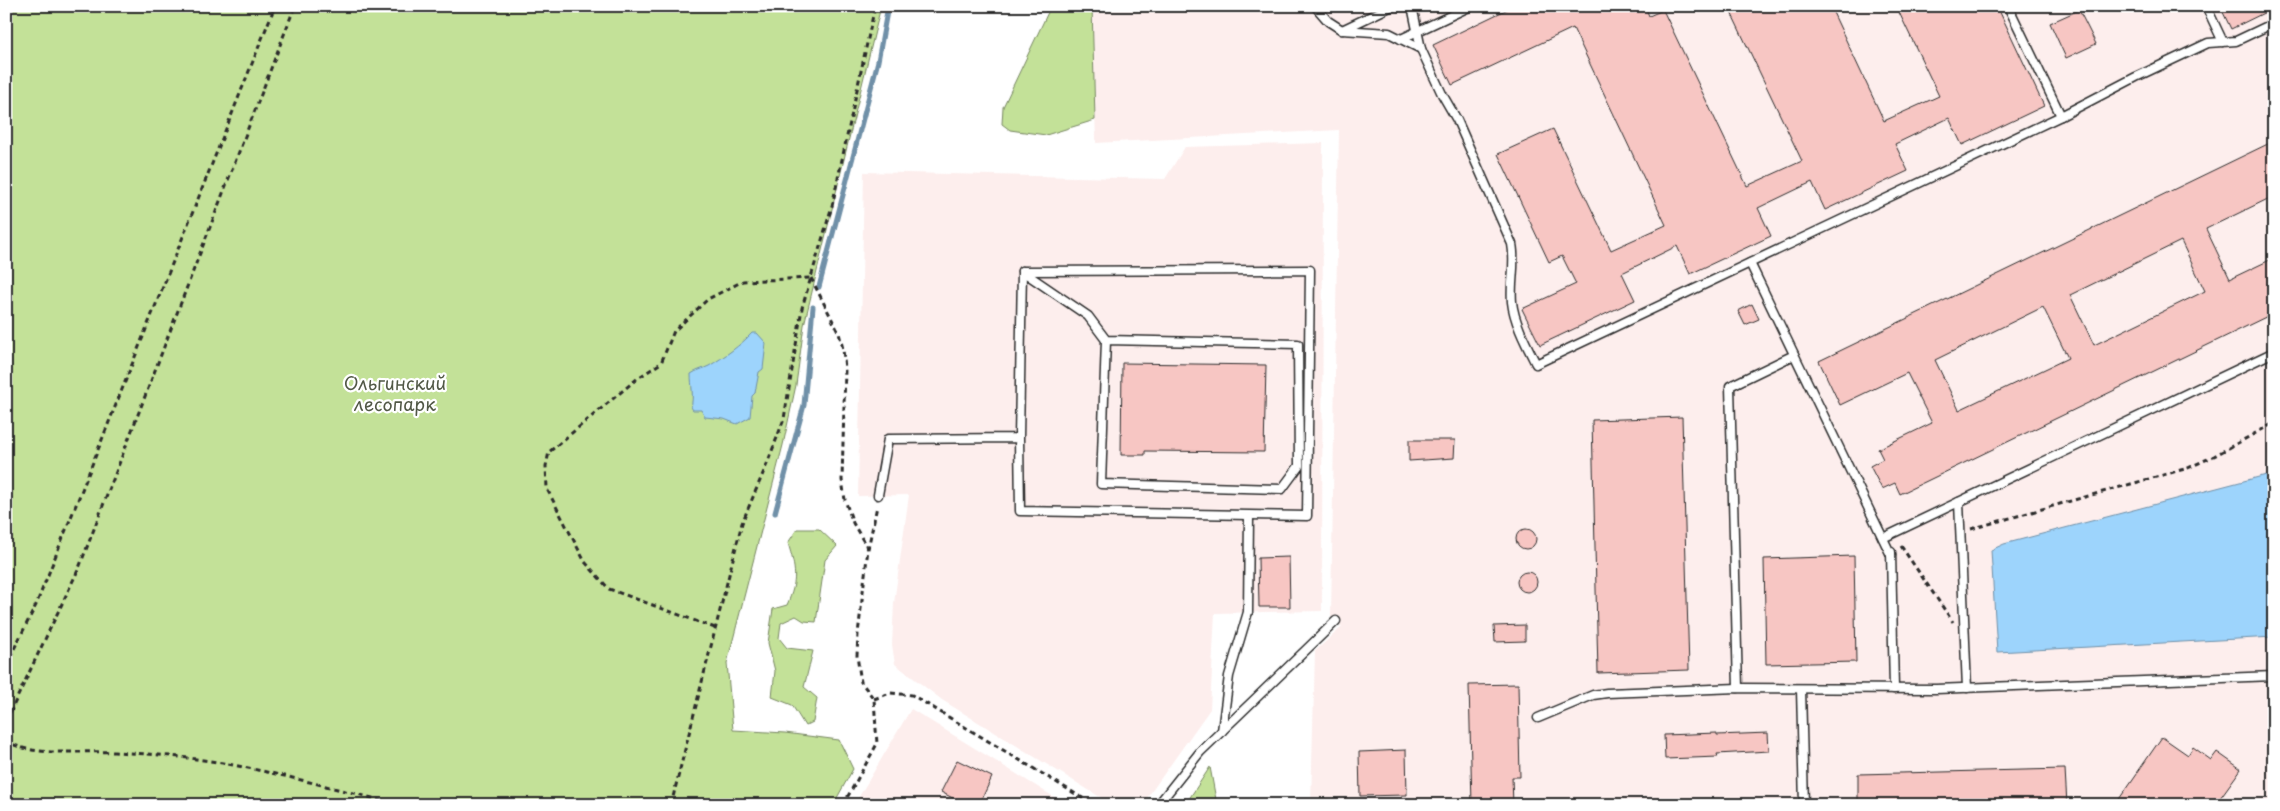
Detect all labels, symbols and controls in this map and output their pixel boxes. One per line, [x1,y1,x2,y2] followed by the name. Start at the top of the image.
[344,369,446,417] park label: Ольгинский лесопарк

